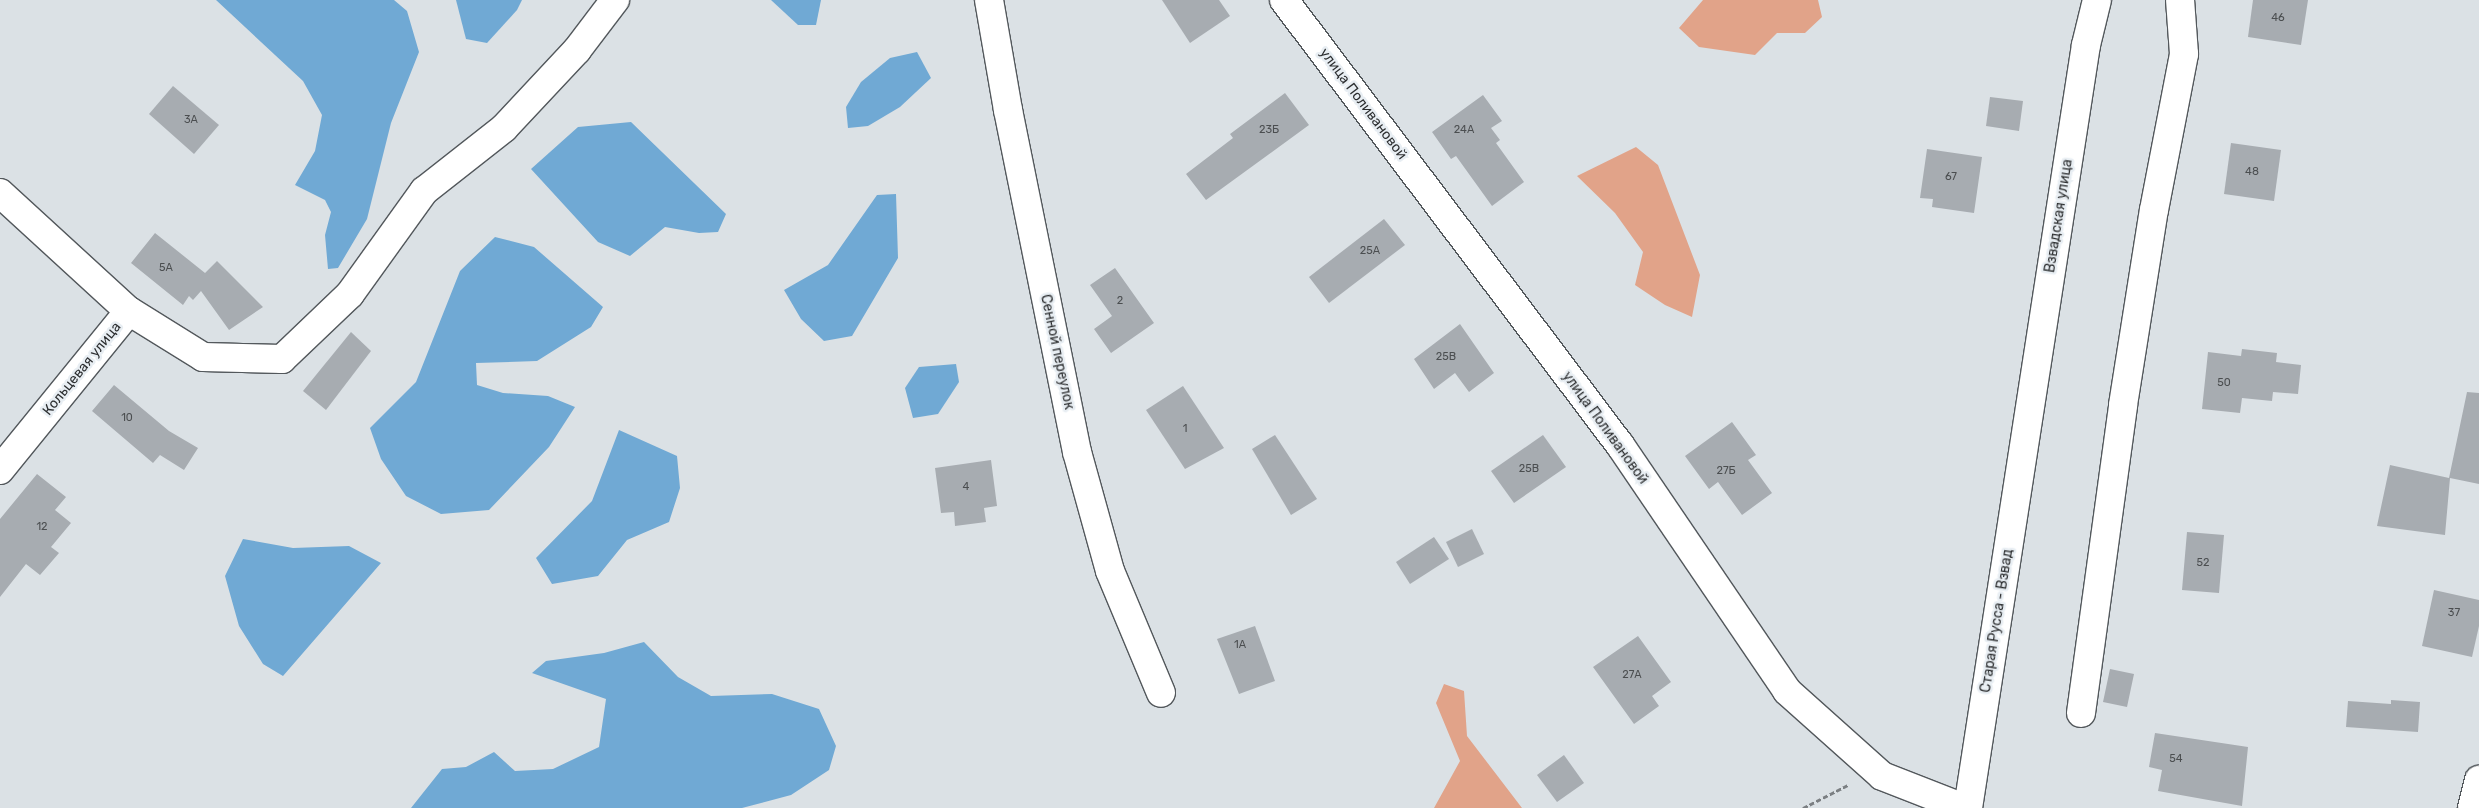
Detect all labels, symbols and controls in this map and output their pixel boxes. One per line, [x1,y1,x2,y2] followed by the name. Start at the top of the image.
[2271,11,2285,25] house number: 46
[1316,45,1410,163] street label: улица Поливановой
[184,113,198,127] house number: 3А
[1259,123,1279,137] house number: 23Б
[1454,123,1474,137] house number: 24А
[2042,158,2076,274] street label: Взвадская улица
[2245,165,2259,179] house number: 48
[1945,170,1957,184] house number: 67
[1360,244,1380,258] house number: 25А
[159,261,173,275] house number: 5А
[1037,293,1077,411] street label: Сенной переулок
[1117,294,1123,308] house number: 2
[39,319,125,419] street label: Кольцевая улица
[1436,350,1456,364] house number: 25В
[1559,369,1651,487] street label: улица Поливановой
[2217,376,2231,390] house number: 50
[121,411,133,425] house number: 10
[1183,422,1187,436] house number: 1
[1519,462,1539,476] house number: 25В
[1716,464,1736,478] house number: 27Б
[963,480,969,494] house number: 4
[36,520,48,534] house number: 12
[1977,548,2017,694] street label: Старая Русса - Взвад
[2197,556,2209,570] house number: 52
[2448,606,2460,620] house number: 37
[1234,638,1246,652] house number: 1А
[1622,668,1642,682] house number: 27А
[2169,752,2183,766] house number: 54

